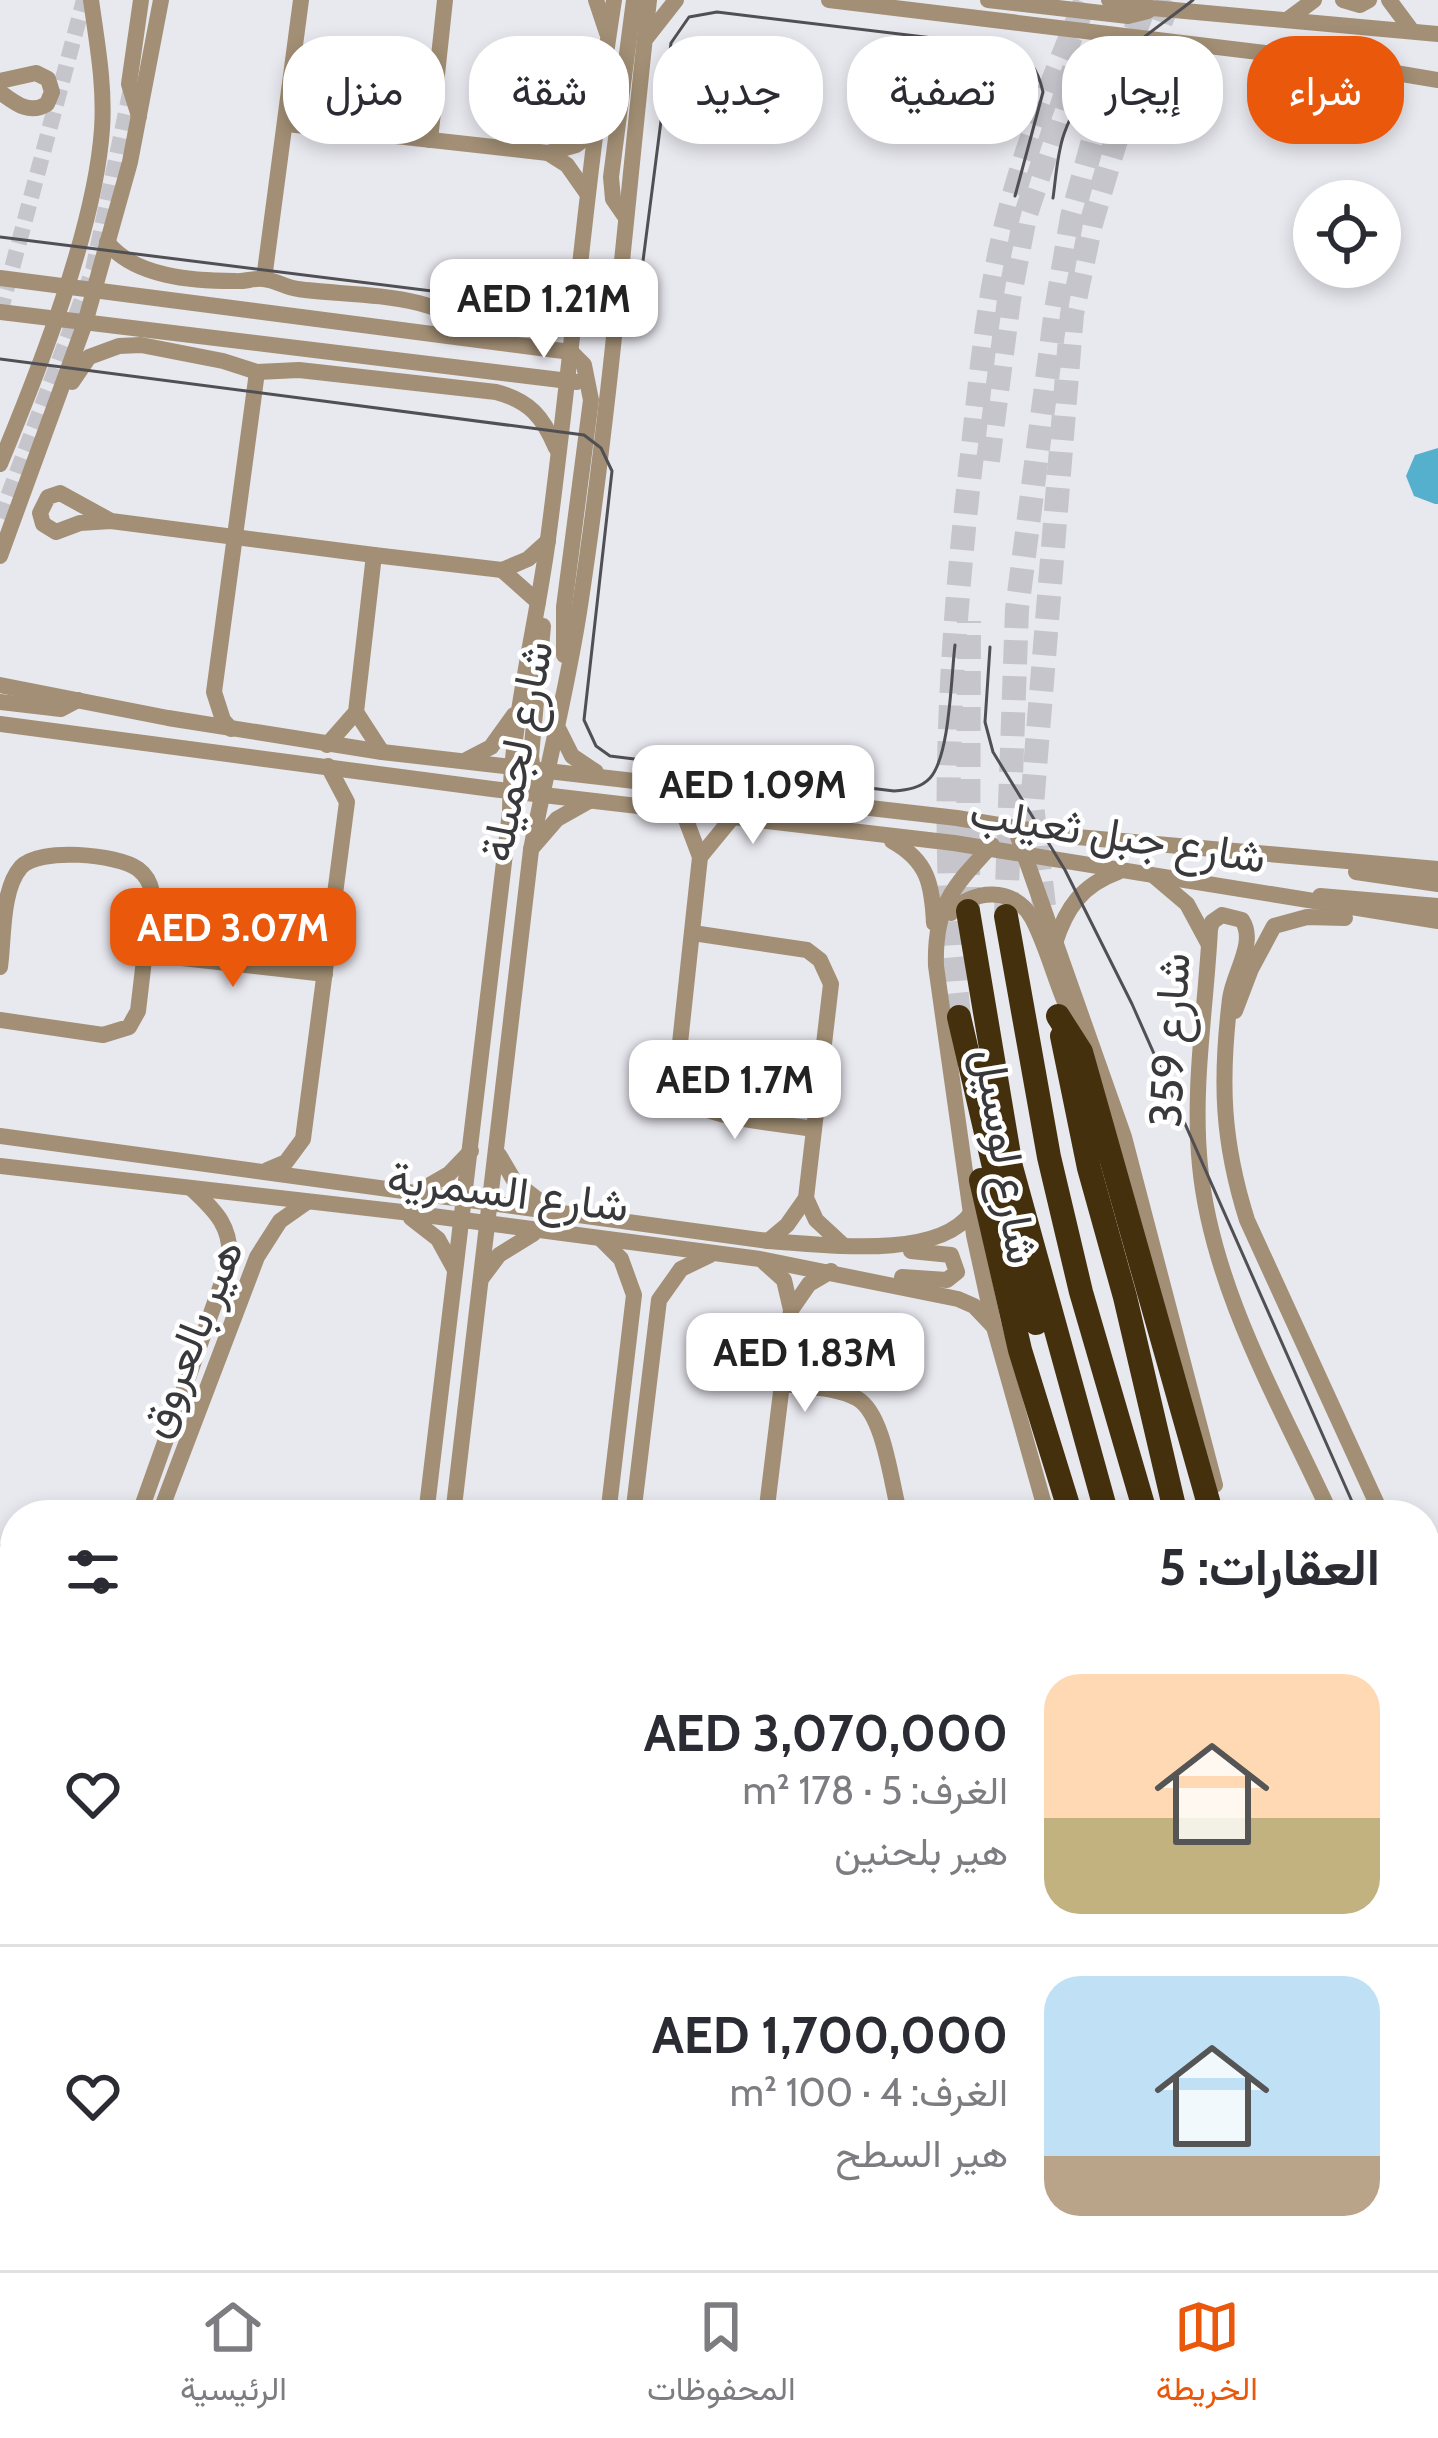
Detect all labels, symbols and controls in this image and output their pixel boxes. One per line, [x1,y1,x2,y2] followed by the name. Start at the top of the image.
[283,36,445,144] chip: منزل
[469,36,629,144] chip: شقة
[653,36,823,144] chip: جديد
[847,36,1038,144] chip: تصفية
[1062,36,1223,144] chip: إيجار
[1247,36,1404,144] chip: شراء
[1293,180,1401,288] map controls
[1293,180,1401,288] button: locate
[407,259,681,361] pin: AED 1.21M
[457,274,631,322] text: AED 1.21M
[468,636,568,867] street label: شارع لجميلة
[616,745,890,847] pin: AED 1.09M
[659,760,847,808] text: AED 1.09M
[966,784,1270,888] street label: شارع جبل ثعيلب
[96,888,370,990] pin: AED 3.07M
[137,903,329,951] text: AED 3.07M
[1137,951,1205,1129] street label: شارع 359
[611,1040,859,1142] pin: AED 1.7M
[959,1045,1051,1268] street label: شارع لوسيل
[656,1055,814,1103] text: AED 1.7M
[384,1149,632,1237] street label: شارع السمرية
[126,1231,255,1445] street label: هير بالعروق
[668,1313,942,1415] pin: AED 1.83M
[713,1328,897,1376] text: AED 1.83M
[1159,1536,1380,1598] text: العقارات: 5
[60,1539,126,1605] icon: filters
[644,1702,1008,1764] text: AED 3,070,000
[1140,1722,1284,1866] icon: home
[60,1761,126,1827] icon: heart
[742,1766,1008,1814] text: الغرف: 5 · 178 m²
[834,1827,1008,1875] text: هير بلحنين
[652,2004,1008,2066] text: AED 1,700,000
[1140,2024,1284,2168] icon: home
[60,2063,126,2129] icon: heart
[730,2068,1008,2116] text: الغرف: 4 · 100 m²
[835,2129,1008,2177] text: هير السطح
[180,2294,287,2418] tab: الرئيسية
[647,2294,796,2418] tab: المحفوظات
[1156,2294,1258,2418] tab: الخريطة

